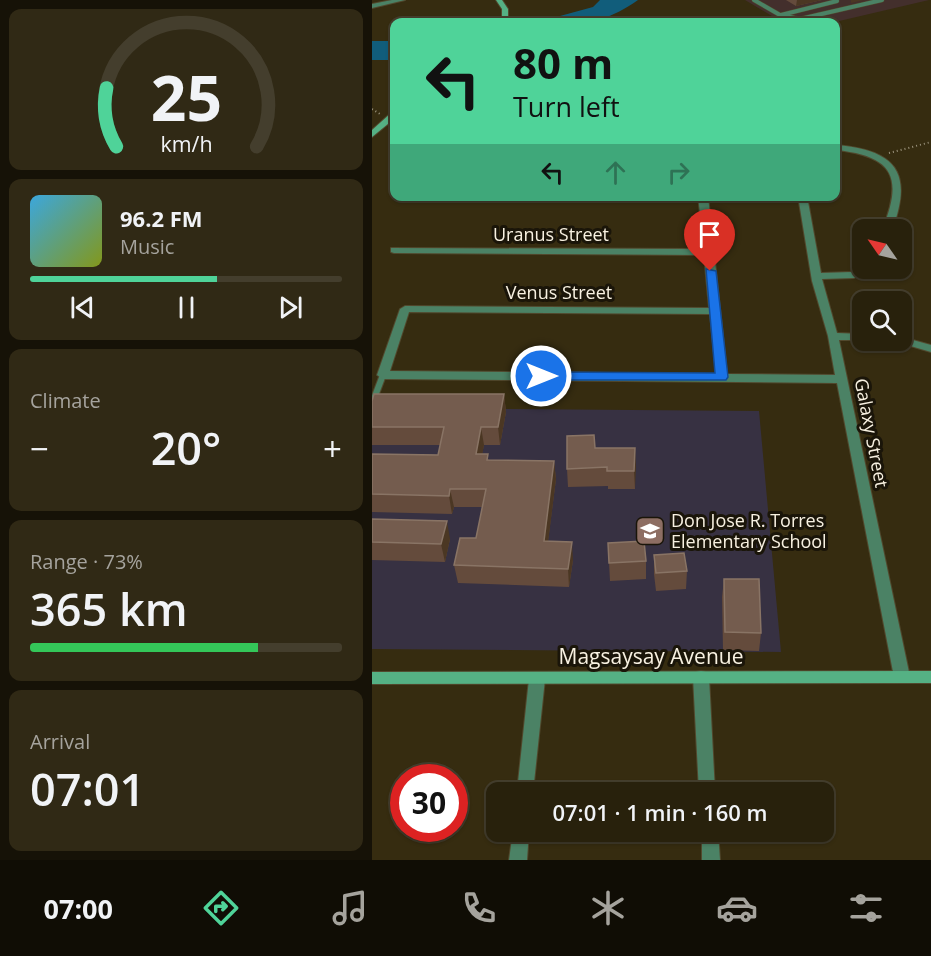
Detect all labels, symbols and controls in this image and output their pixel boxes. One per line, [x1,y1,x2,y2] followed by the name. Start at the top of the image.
[513,34,613,91] text: 80 m
[414,42,492,120] icon: left
[150,54,222,139] text: 25
[513,88,620,125] text: Turn left
[160,129,212,158] text: km/h
[536,156,569,189] icon: left
[599,156,632,189] icon: ahead
[662,156,695,189] icon: right
[120,203,203,233] text: 96.2 FM
[684,209,735,271] pin
[693,218,726,251] icon: arrive
[852,219,912,279] north arrow
[852,219,912,351] map controls
[493,222,609,246] street label: Uranus Street
[120,233,174,260] text: Music
[506,280,612,304] street label: Venus Street
[66,291,99,324] icon: previous
[170,291,203,324] icon: pause
[274,291,307,324] icon: next
[852,291,912,351] button: search
[509,344,573,408] position arrow
[850,376,894,490] street label: Galaxy Street
[30,387,101,414] text: Climate
[151,417,221,478] text: 20°
[30,426,49,471] text: −
[323,426,342,471] text: +
[671,508,827,553] place label: Don Jose R. Torres Elementary School
[634,515,666,547] school or university icon: Don Jose R. Torres Elementary School
[30,548,143,575] text: Range · 73%
[30,578,188,639] text: 365 km
[559,642,743,670] street label: Magsaysay Avenue
[30,728,90,755] text: Arrival
[30,758,145,819] text: 07:01
[390,764,468,842] speed limit sign: 30
[552,797,768,827] text: 07:01 · 1 min · 160 m
[200,887,242,929] icon: directions
[329,887,371,929] icon: music
[458,887,500,929] icon: phone
[587,887,629,929] icon: climate
[716,887,758,929] icon: car
[845,887,887,929] icon: filters
[44,890,113,927] text: 07:00

